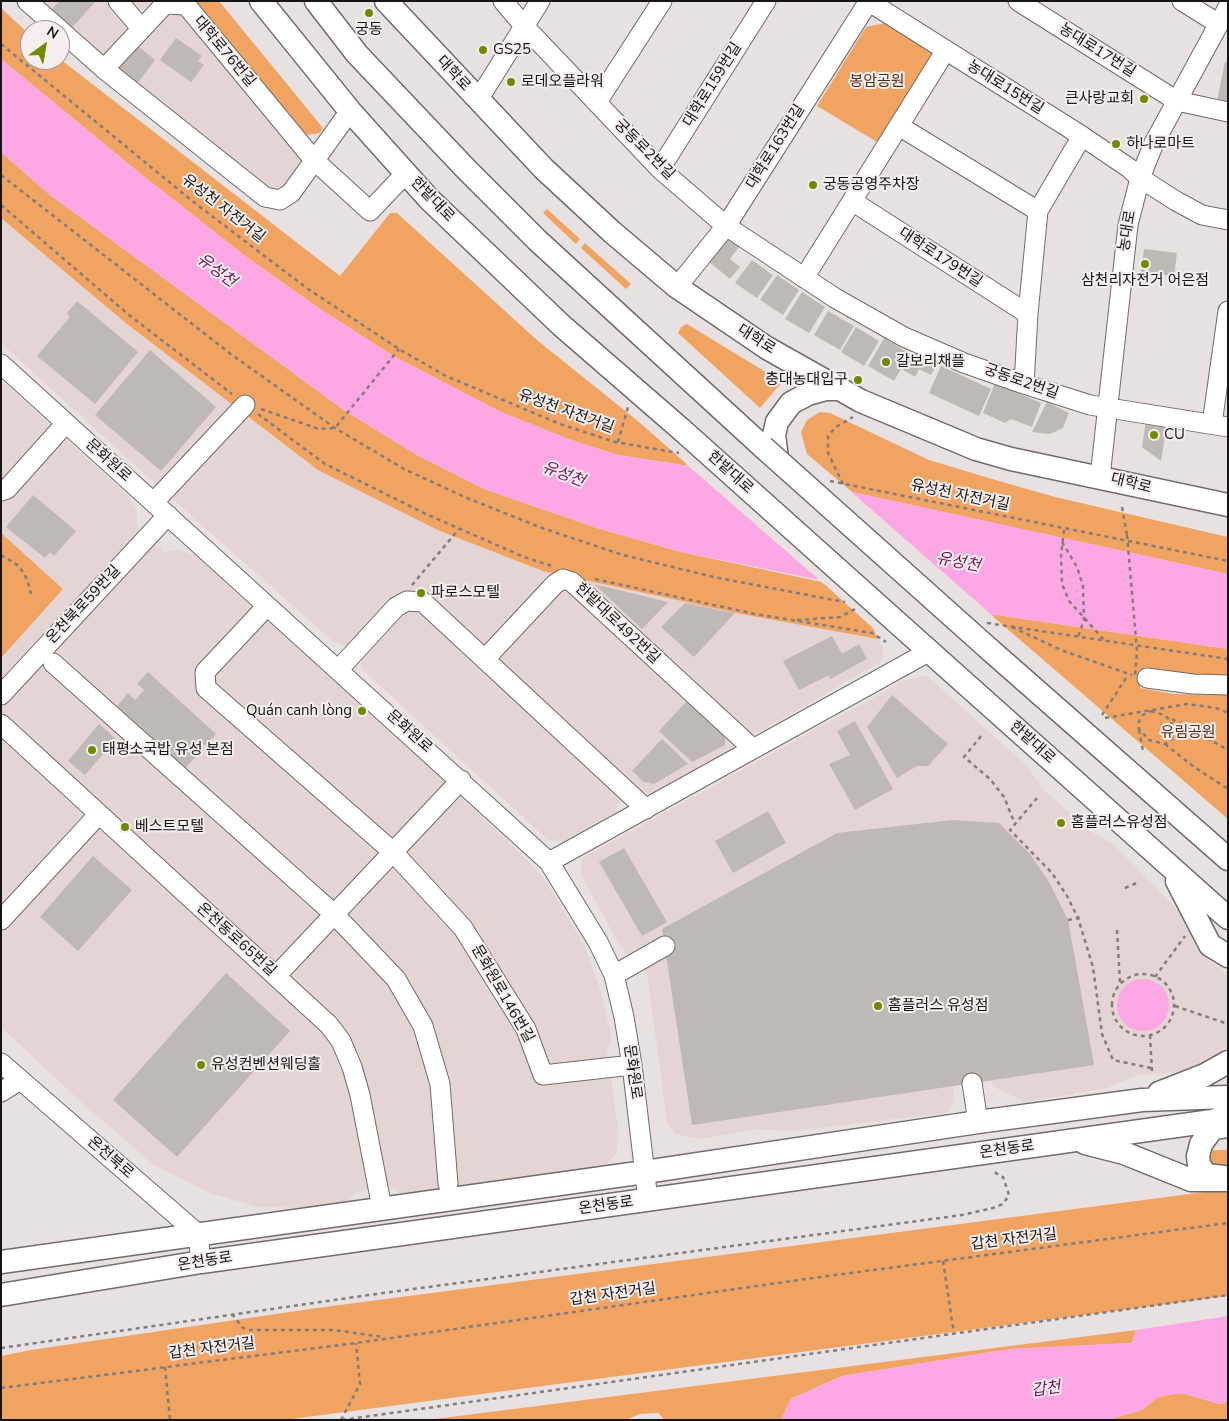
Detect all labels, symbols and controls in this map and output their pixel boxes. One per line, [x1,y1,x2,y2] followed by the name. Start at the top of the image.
[363,7,375,19] marker: 궁동
[189,13,259,91] street label: 대학로76번길
[20,20,70,70] north arrow
[1055,20,1139,82] street label: 농대로17번길
[355,21,383,39] place label: 궁동
[43,22,62,44] text: N
[680,40,746,130] street label: 대학로159번길
[493,41,531,59] place label: GS25
[477,44,489,56] marker: GS25
[432,53,474,95] street label: 대학로
[963,57,1047,119] street label: 농대로15번길
[521,73,604,91] place label: 로데오플라워
[849,73,905,91] park label: 봉암공원
[505,76,517,88] marker: 로데오플라워
[1065,90,1134,108] place label: 큰사랑교회
[1138,93,1150,105] marker: 큰사랑교회
[743,102,809,192] street label: 대학로163번길
[610,116,678,184] street label: 궁동로2번길
[1126,135,1195,153] place label: 하나로마트
[1110,138,1122,150] marker: 하나로마트
[178,171,268,247] street label: 유성천 자전거길
[406,174,458,226] street label: 한밭대로
[823,176,920,194] place label: 궁동공영주차장
[807,179,819,191] marker: 궁동공영주차장
[1116,209,1140,253] street label: 농대로
[895,224,985,292] street label: 대학로179번길
[193,250,239,292] water label: 유성천
[1139,258,1151,270] marker: 삼천리자전거 어은점
[1081,272,1209,290] place label: 삼천리자전거 어은점
[734,321,778,359] street label: 대학로
[896,353,965,371] place label: 갈보리채플
[880,356,892,368] marker: 갈보리채플
[981,361,1061,403] street label: 궁동로2번길
[765,371,848,389] place label: 충대농대입구
[852,374,864,386] marker: 충대농대입구
[516,386,616,438] street label: 유성천 자전거길
[1164,426,1185,444] place label: CU
[1148,429,1160,441] marker: CU
[81,436,135,486] street label: 문화원로
[703,448,757,498] street label: 한밭대로
[539,458,587,492] water label: 유성천
[1109,470,1153,498] street label: 대학로
[909,477,1011,515] street label: 유성천 자전거길
[934,549,982,577] water label: 유성천
[43,562,125,648] street label: 온천북로59번길
[571,580,663,668] street label: 한밭대로492번길
[431,584,500,602] place label: 파로스모텔
[415,587,427,599] marker: 파로스모텔
[246,702,352,720] place label: Quán canh lòng
[356,705,368,717] marker: Quán canh lòng
[382,707,436,757] street label: 문화원로
[1005,718,1059,768] street label: 한밭대로
[1160,724,1216,742] park label: 유림공원
[102,741,234,759] place label: 태평소국밥 유성 본점
[86,744,98,756] marker: 태평소국밥 유성 본점
[1071,814,1168,832] place label: 홈플러스유성점
[1055,817,1067,829] marker: 홈플러스유성점
[135,818,204,836] place label: 베스트모텔
[119,821,131,833] marker: 베스트모텔
[193,900,279,980] street label: 온천동로65번길
[467,942,537,1046] street label: 문화원로146번길
[888,997,988,1015] place label: 홈플러스 유성점
[872,1000,884,1012] marker: 홈플러스 유성점
[619,1043,645,1101] street label: 문화원로
[211,1056,321,1074] place label: 유성컨벤션웨딩홀
[195,1059,207,1071] marker: 유성컨벤션웨딩홀
[83,1133,137,1183] street label: 온천북로
[978,1137,1036,1163] street label: 온천동로
[577,1193,635,1219] street label: 온천동로
[970,1226,1058,1254] street label: 갑천 자전거길
[176,1249,234,1275] street label: 온천동로
[569,1280,657,1310] street label: 갑천 자전거길
[168,1335,256,1363] street label: 갑천 자전거길
[1030,1378,1062,1402] water label: 갑천

